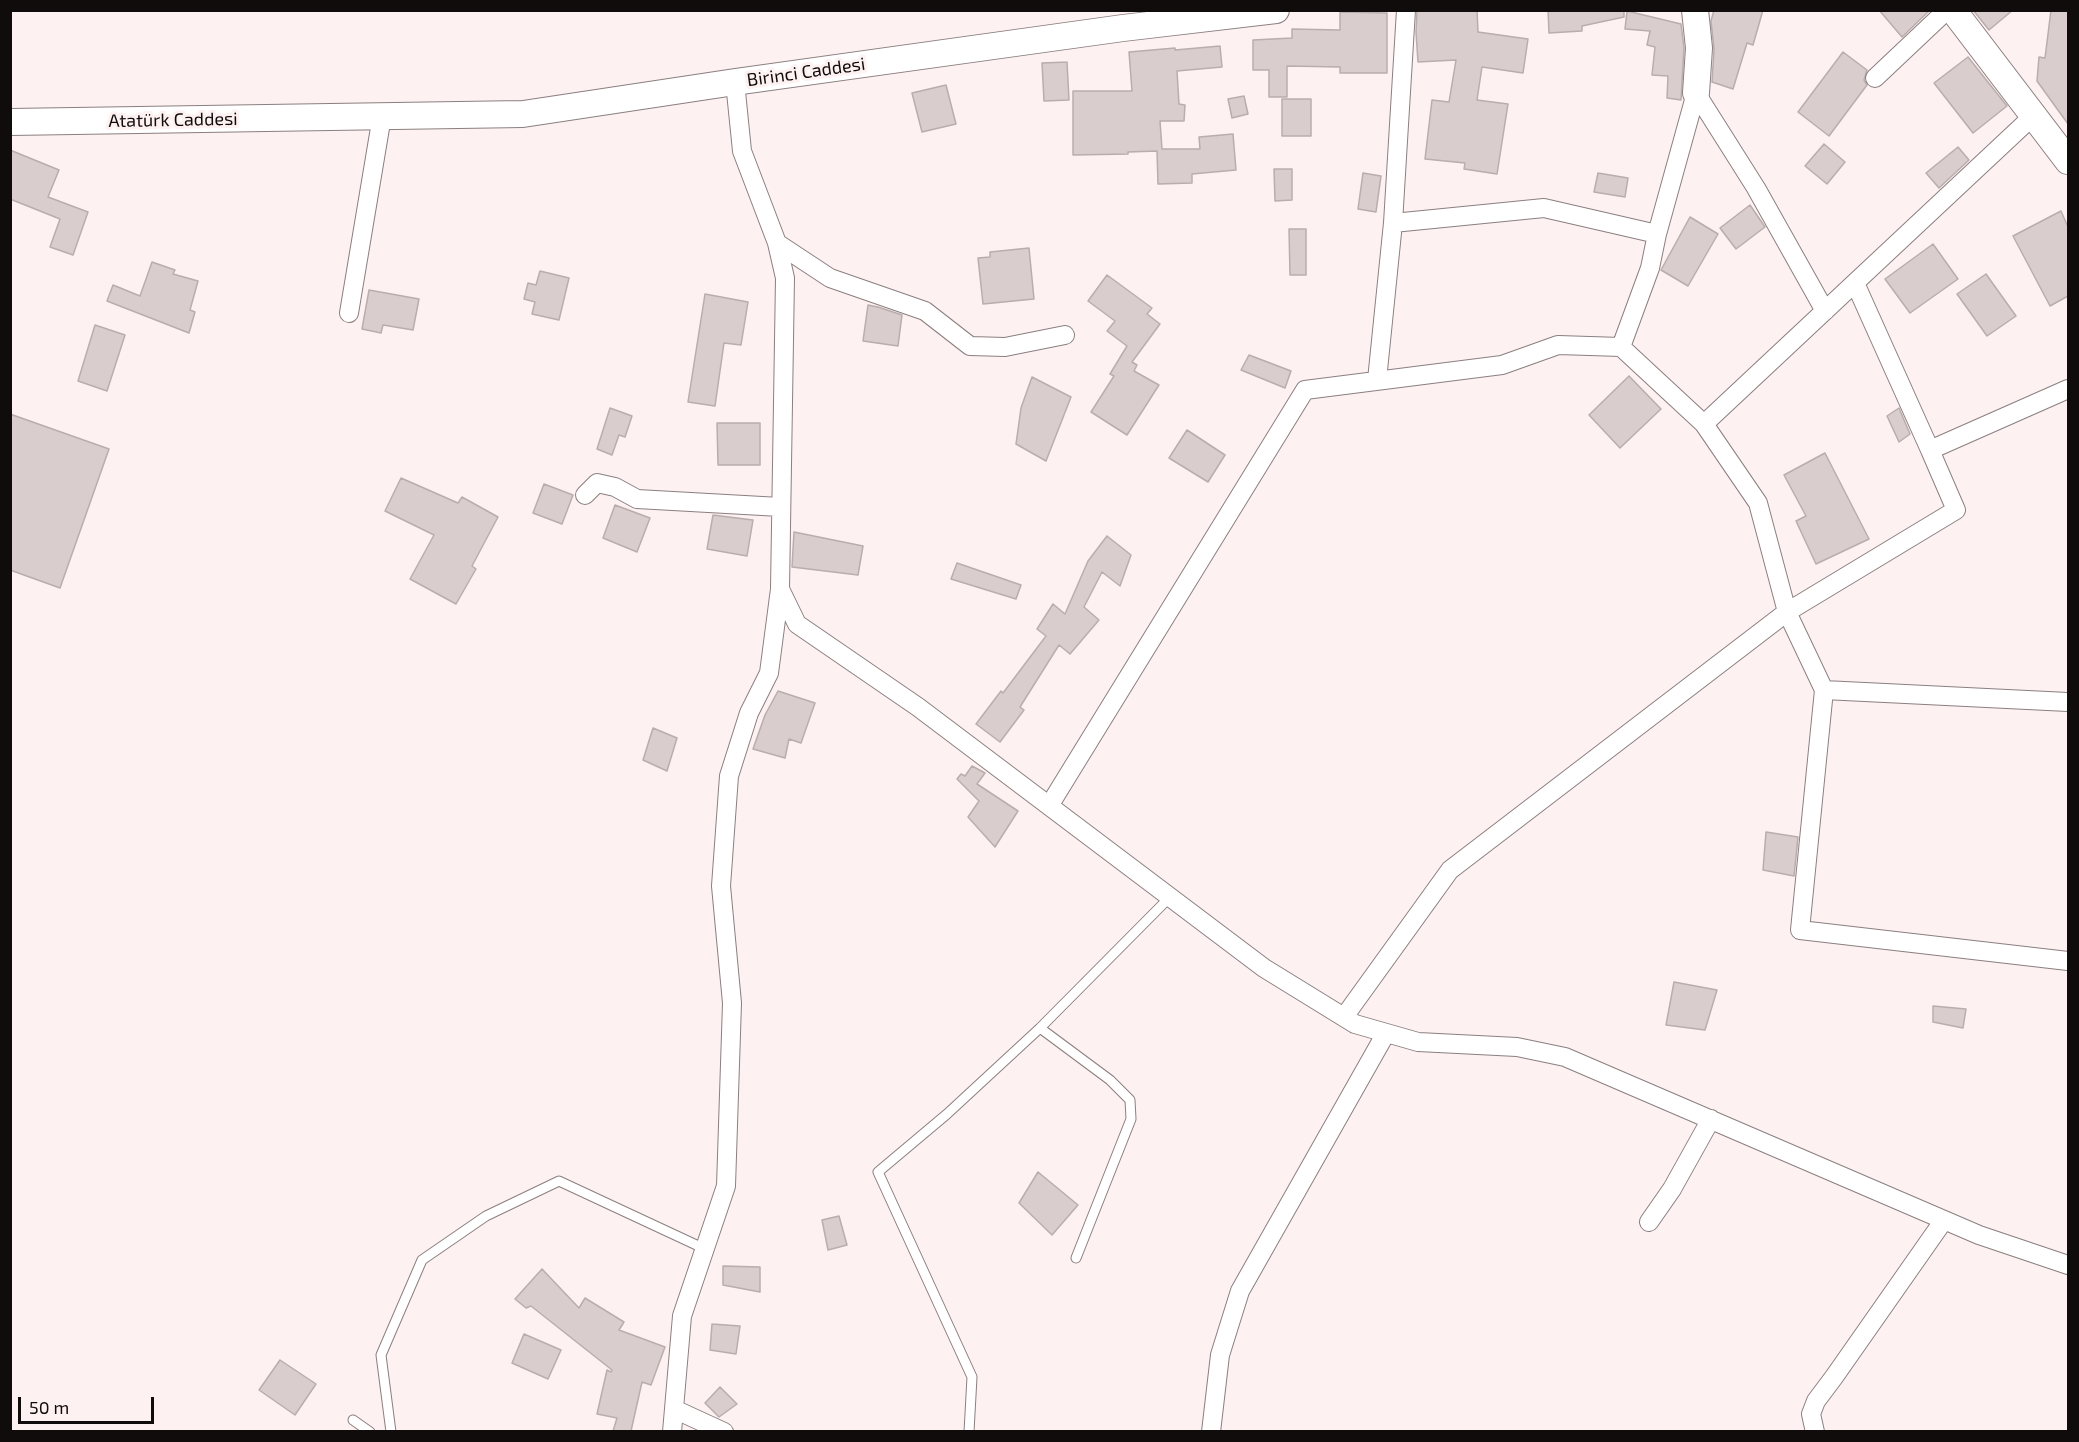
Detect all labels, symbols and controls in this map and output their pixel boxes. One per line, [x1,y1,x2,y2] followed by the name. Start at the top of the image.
[746,53,866,91] street label: Birinci Caddesi
[108,108,238,132] street label: Atatürk Caddesi
[21,1385,158,1423] scale bar
[29,1396,69,1418] text: 50 m

